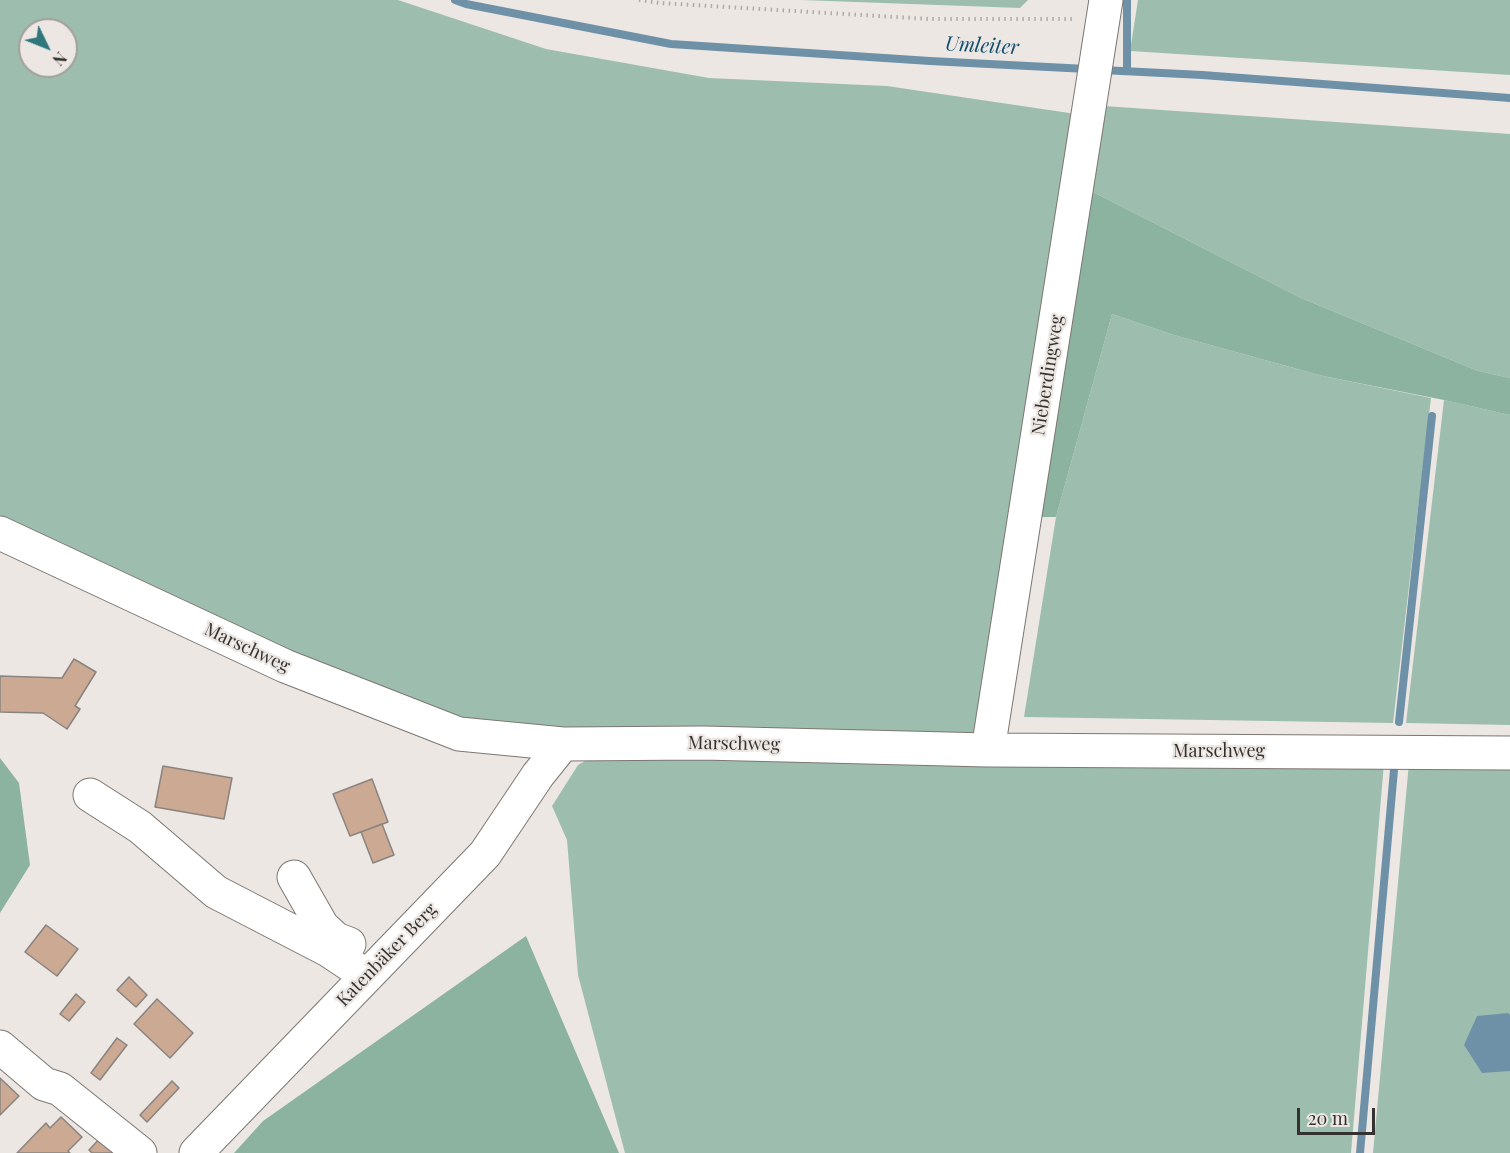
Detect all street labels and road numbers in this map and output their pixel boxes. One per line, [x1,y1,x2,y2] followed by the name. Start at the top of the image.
[1028,313,1068,437] street label: Nieberdingweg
[201,619,293,677] street label: Marschweg
[688,732,780,756] street label: Marschweg
[1173,740,1265,762] street label: Marschweg
[332,899,442,1011] street label: Katenbäker Berg

